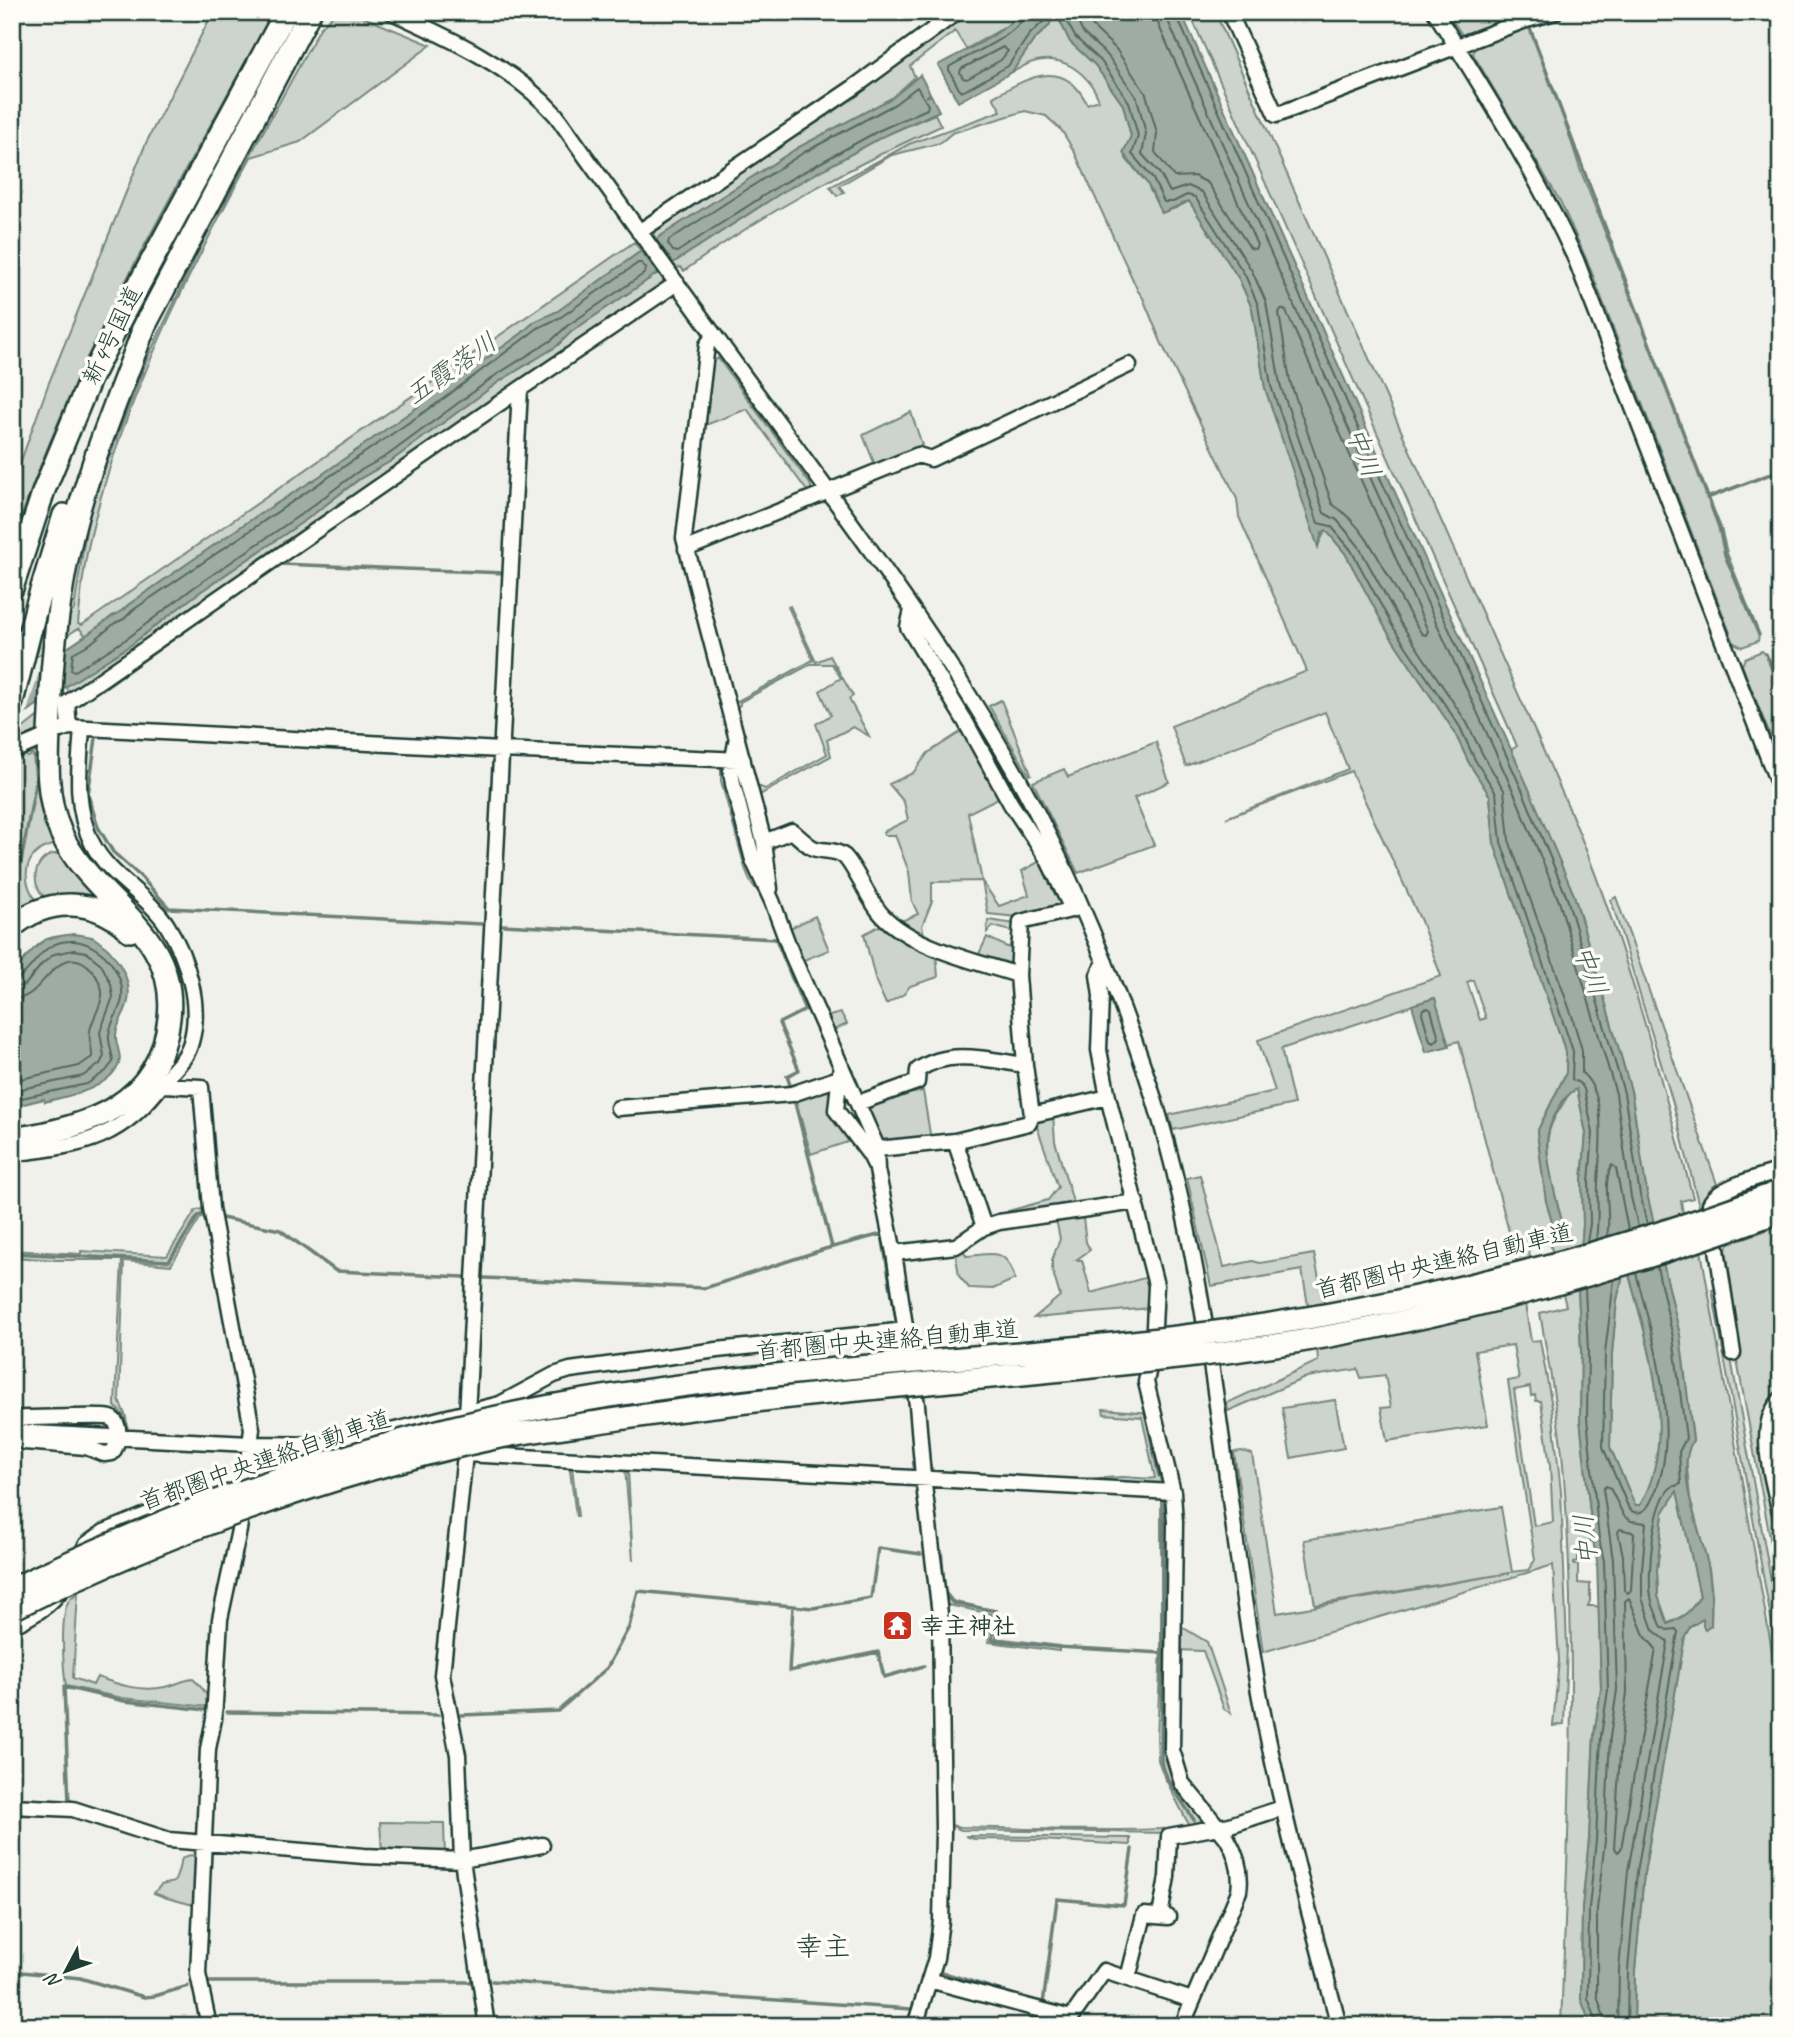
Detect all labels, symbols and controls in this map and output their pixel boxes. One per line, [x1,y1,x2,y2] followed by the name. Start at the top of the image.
[75,280,149,390] street label: 新4号国道
[399,325,503,412] water label: 五霞落川
[1339,422,1388,482] water label: 中川
[1566,940,1615,1000] water label: 中川
[1312,1217,1576,1305] street label: 首都圏中央連絡自動車道
[754,1314,1020,1366] street label: 首都圏中央連絡自動車道
[135,1403,395,1517] street label: 首都圏中央連絡自動車道
[1567,1513,1604,1567] water label: 中川
[880,1609,914,1643] temple icon: 幸主神社
[920,1611,1016,1641] place label: 幸主神社
[795,1929,851,1964] district label: 幸主
[32,1937,102,2007] north arrow
[39,1967,67,1994] text: N

